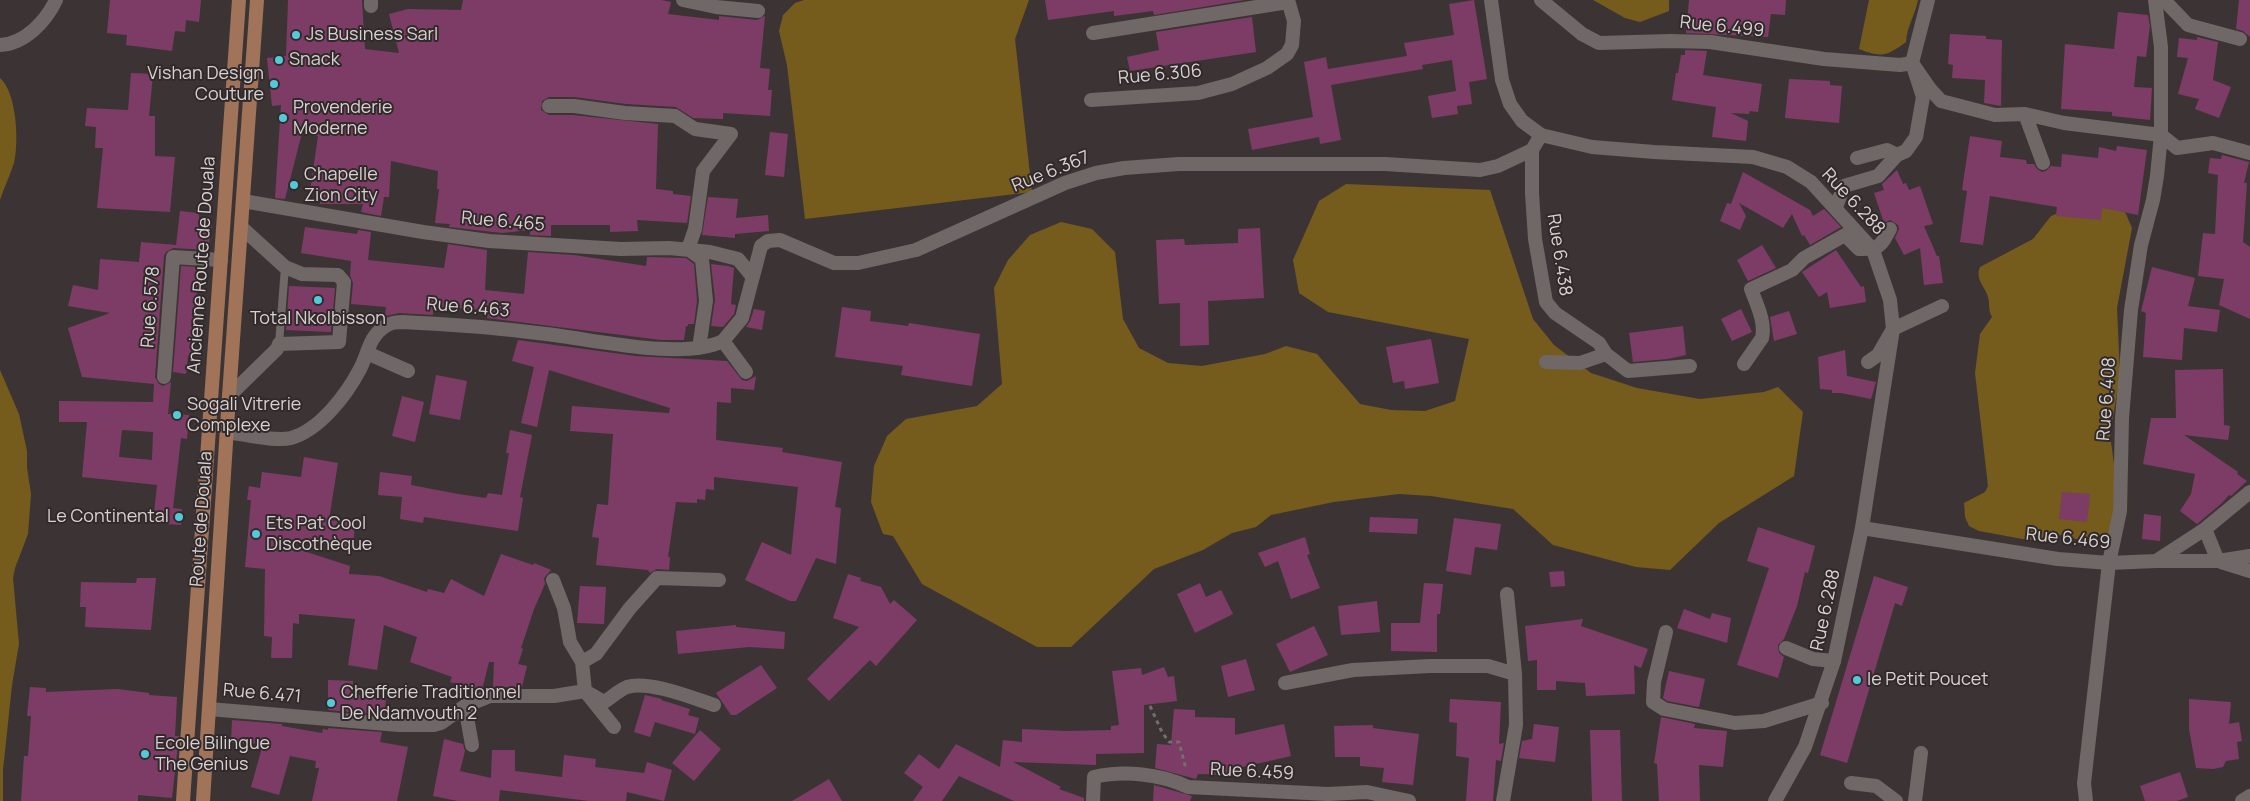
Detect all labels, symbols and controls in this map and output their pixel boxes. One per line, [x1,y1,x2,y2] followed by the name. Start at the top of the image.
[1679,12,1765,42] street label: Rue 6.499
[306,24,438,46] place label: Js Business Sarl
[290,29,302,41] marker: Js Business Sarl
[289,49,340,71] place label: Snack
[273,54,285,66] marker: Snack
[1117,61,1203,89] street label: Rue 6.306
[147,63,264,106] place label: Vishan Design Couture
[268,78,280,90] marker: Vishan Design Couture
[293,97,393,140] place label: Provenderie Moderne
[277,112,289,124] marker: Provenderie Moderne
[1009,147,1093,197] street label: Rue 6.367
[184,156,220,374] street label: Ancienne Route de Douala
[304,164,378,206] place label: Chapelle Zion City
[1817,164,1889,240] street label: Rue 6.288
[288,179,300,191] marker: Chapelle Zion City
[460,208,546,236] street label: Rue 6.465
[1542,212,1576,298] street label: Rue 6.438
[137,265,165,349] street label: Rue 6.578
[312,294,324,306] marker: Total Nkolbisson
[425,294,511,322] street label: Rue 6.463
[250,308,386,330] place label: Total Nkolbisson
[2093,356,2121,442] street label: Rue 6.408
[187,394,301,436] place label: Sogali Vitrerie Complexe
[171,409,183,421] marker: Sogali Vitrerie Complexe
[186,450,218,588] street label: Route de Douala
[47,506,169,528] place label: Le Continental
[173,511,185,523] marker: Le Continental
[266,513,372,556] place label: Ets Pat Cool Discothèque
[2025,524,2111,554] street label: Rue 6.469
[250,528,262,540] marker: Ets Pat Cool Discothèque
[1807,567,1845,653] street label: Rue 6.288
[1867,669,1988,691] place label: le Petit Poucet
[1851,674,1863,686] marker: le Petit Poucet
[222,680,302,708] street label: Rue 6.471
[341,682,521,724] place label: Chefferie Traditionnel De Ndamvouth 2
[325,697,337,709] marker: Chefferie Traditionnel De Ndamvouth 2
[155,733,270,776] place label: Ecole Bilingue The Genius
[139,748,151,760] marker: Ecole Bilingue The Genius
[1209,759,1295,785] street label: Rue 6.459

